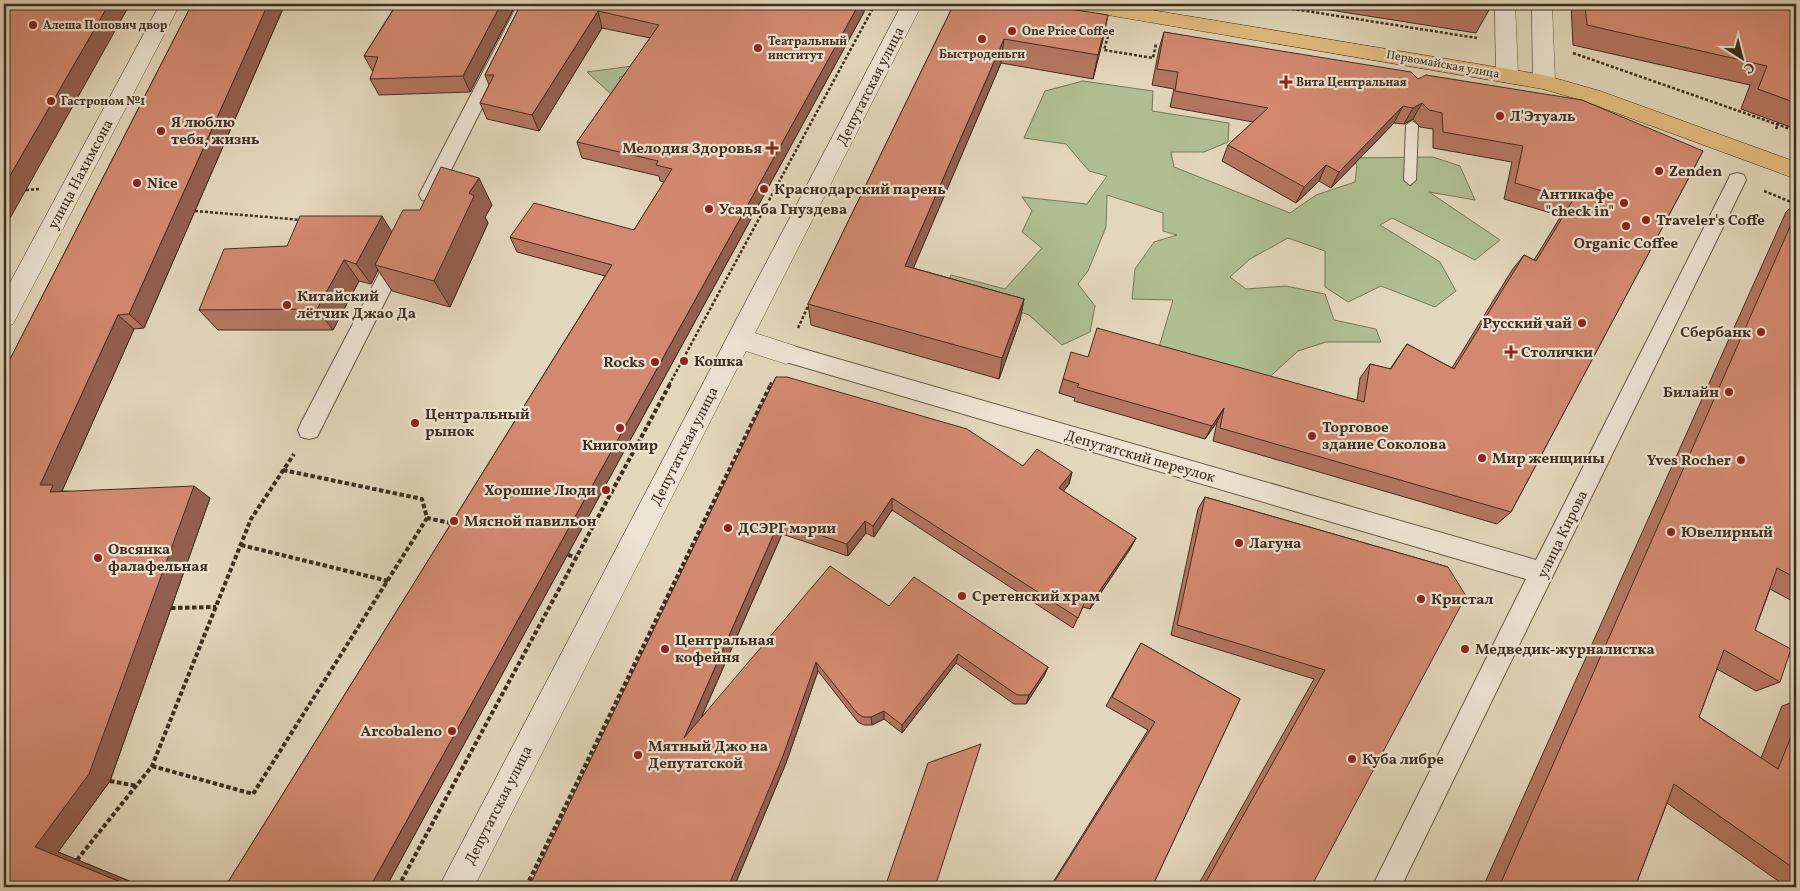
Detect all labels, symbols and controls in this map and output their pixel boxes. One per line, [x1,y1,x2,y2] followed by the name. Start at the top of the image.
[43,18,168,34] place label: Алеша Попович двор
[27,19,39,31] marker: Алеша Попович двор
[832,24,910,150] street label: Депутатская улица
[1022,24,1115,40] place label: One Price Coffee
[1006,25,1018,37] marker: One Price Coffee
[1718,32,1768,82] north arrow
[976,33,988,45] marker: Быстроденьги
[768,34,847,64] place label: Театральный институт
[752,42,764,54] marker: Театральный институт
[939,47,1025,63] place label: Быстроденьги
[1385,47,1501,83] street label: Первомайская улица
[1740,57,1758,78] text: С
[1296,75,1407,91] place label: Вита Центральная
[1280,76,1292,88] marker: Вита Центральная
[61,94,145,110] place label: Гастроном №1
[45,95,57,107] marker: Гастроном №1
[1510,107,1576,128] place label: Л'Этуаль
[1494,110,1506,122] marker: Л'Этуаль
[171,113,260,151] place label: Я люблю тебя, жизнь
[43,116,119,233] street label: улица Нахимсона
[155,125,167,137] marker: Я люблю тебя, жизнь
[622,139,762,160] place label: Мелодия Здоровья
[766,142,778,154] marker: Мелодия Здоровья
[1669,162,1722,183] place label: Zenden
[1653,165,1665,177] marker: Zenden
[147,174,178,195] place label: Nice
[131,177,143,189] marker: Nice
[774,180,946,201] place label: Краснодарский парень
[758,183,770,195] marker: Краснодарский парень
[1539,185,1614,223] place label: Антикафе "check in"
[1618,197,1630,209] marker: Антикафе "check in"
[719,200,847,221] place label: Усадьба Гнуздева
[703,203,715,215] marker: Усадьба Гнуздева
[1656,211,1765,232] place label: Traveler's Coffe
[1640,214,1652,226] marker: Traveler's Coffe
[1620,220,1632,232] marker: Organic Coffee
[1574,234,1679,255] place label: Organic Coffee
[297,287,416,325] place label: Китайский лётчик Джао Да
[281,299,293,311] marker: Китайский лётчик Джао Да
[1482,314,1572,335] place label: Русский чай
[1576,317,1588,329] marker: Русский чай
[1680,323,1751,344] place label: Сбербанк
[1755,326,1767,338] marker: Сбербанк
[1521,343,1593,364] place label: Столички
[1505,346,1517,358] marker: Столички
[694,352,743,373] place label: Кошка
[603,353,645,374] place label: Rocks
[678,355,690,367] marker: Кошка
[649,356,661,368] marker: Rocks
[1663,383,1719,404] place label: Билайн
[646,384,724,510] street label: Депутатская улица
[1723,386,1735,398] marker: Билайн
[425,405,530,443] place label: Центральный рынок
[409,417,421,429] marker: Центральный рынок
[1322,418,1446,456] place label: Торговое здание Соколова
[614,422,626,434] marker: Книгомир
[1062,426,1217,489] street label: Депутатский переулок
[1306,430,1318,442] marker: Торговое здание Соколова
[582,436,658,457] place label: Книгомир
[1492,449,1605,470] place label: Мир женщины
[1647,451,1731,472] place label: Yves Rocher
[1476,452,1488,464] marker: Мир женщины
[1735,454,1747,466] marker: Yves Rocher
[484,481,596,502] place label: Хорошие Люди
[600,484,612,496] marker: Хорошие Люди
[1533,487,1594,582] street label: улица Кирова
[464,512,597,533] place label: Мясной павильон
[448,515,460,527] marker: Мясной павильон
[738,519,837,540] place label: ДСЭРГ мэрии
[722,522,734,534] marker: ДСЭРГ мэрии
[1681,523,1773,544] place label: Ювелирный
[1665,526,1677,538] marker: Ювелирный
[1249,534,1301,555] place label: Лагуна
[1233,537,1245,549] marker: Лагуна
[108,540,209,578] place label: Овсянка фалафельная
[92,552,104,564] marker: Овсянка фалафельная
[972,587,1100,608] place label: Сретенский храм
[956,590,968,602] marker: Сретенский храм
[1431,590,1493,611] place label: Кристал
[1415,593,1427,605] marker: Кристал
[675,631,775,669] place label: Центральная кофейня
[1475,640,1655,661] place label: Медведик-журналистка
[659,643,671,655] marker: Центральная кофейня
[1459,643,1471,655] marker: Медведик-журналистка
[361,722,442,743] place label: Arcobaleno
[446,725,458,737] marker: Arcobaleno
[648,737,768,775] place label: Мятный Джо на Депутатской
[460,743,538,869] street label: Депутатская улица
[632,749,644,761] marker: Мятный Джо на Депутатской
[1362,750,1444,771] place label: Куба либре
[1346,753,1358,765] marker: Куба либре

